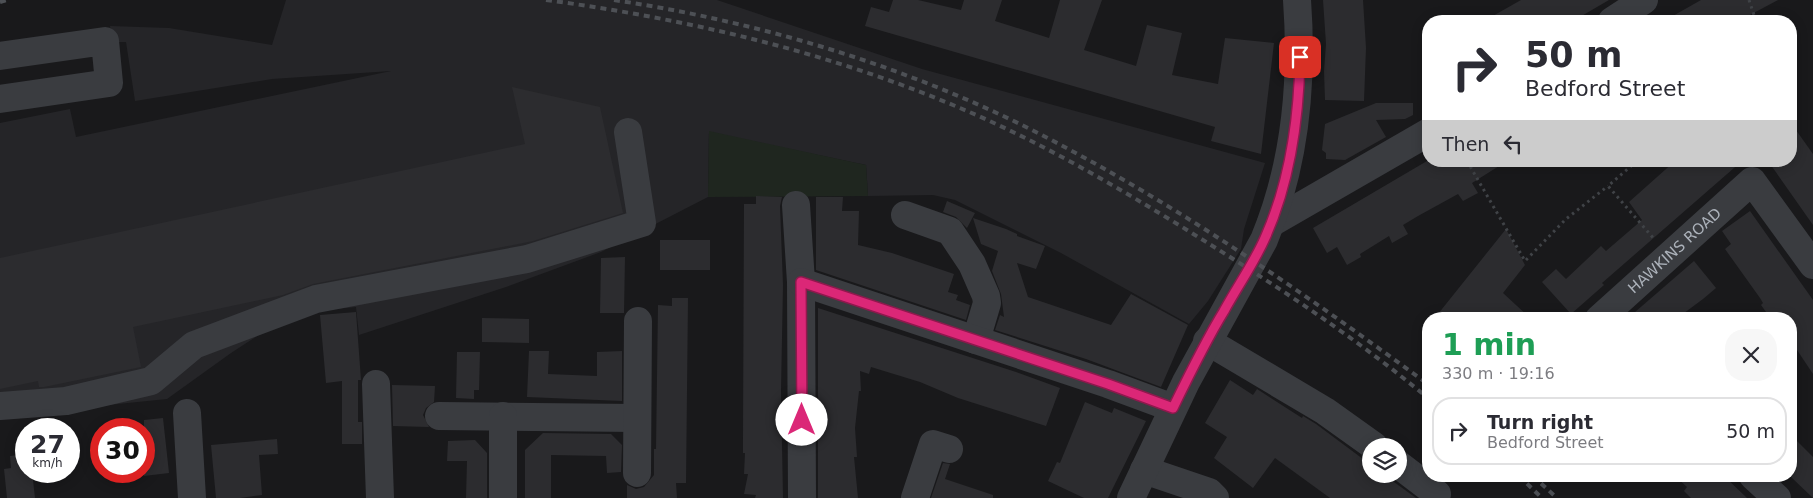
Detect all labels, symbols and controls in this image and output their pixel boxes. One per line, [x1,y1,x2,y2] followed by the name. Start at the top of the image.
[1442,35,1507,100] icon: right
[1525,35,1622,75] text: 50 m
[1279,36,1321,78] pin
[1286,43,1314,71] icon: arrive
[1525,76,1685,101] text: Bedford Street
[1499,130,1527,158] icon: left
[1442,133,1489,155] text: Then
[1624,204,1725,297] street label: HAWKINS ROAD
[1442,327,1536,362] text: 1 min
[1725,329,1777,381] button: close
[1442,364,1555,383] text: 330 m · 19:16
[775,393,827,445] position arrow
[1487,411,1593,433] text: Turn right
[1444,417,1472,445] icon: right
[90,418,155,483] speed limit sign: 30
[1726,420,1775,442] text: 50 m
[30,430,65,459] text: 27
[1487,433,1604,452] text: Bedford Street
[1362,438,1407,483] map controls
[1362,438,1407,483] button: layers
[32,456,63,470] text: km/h

